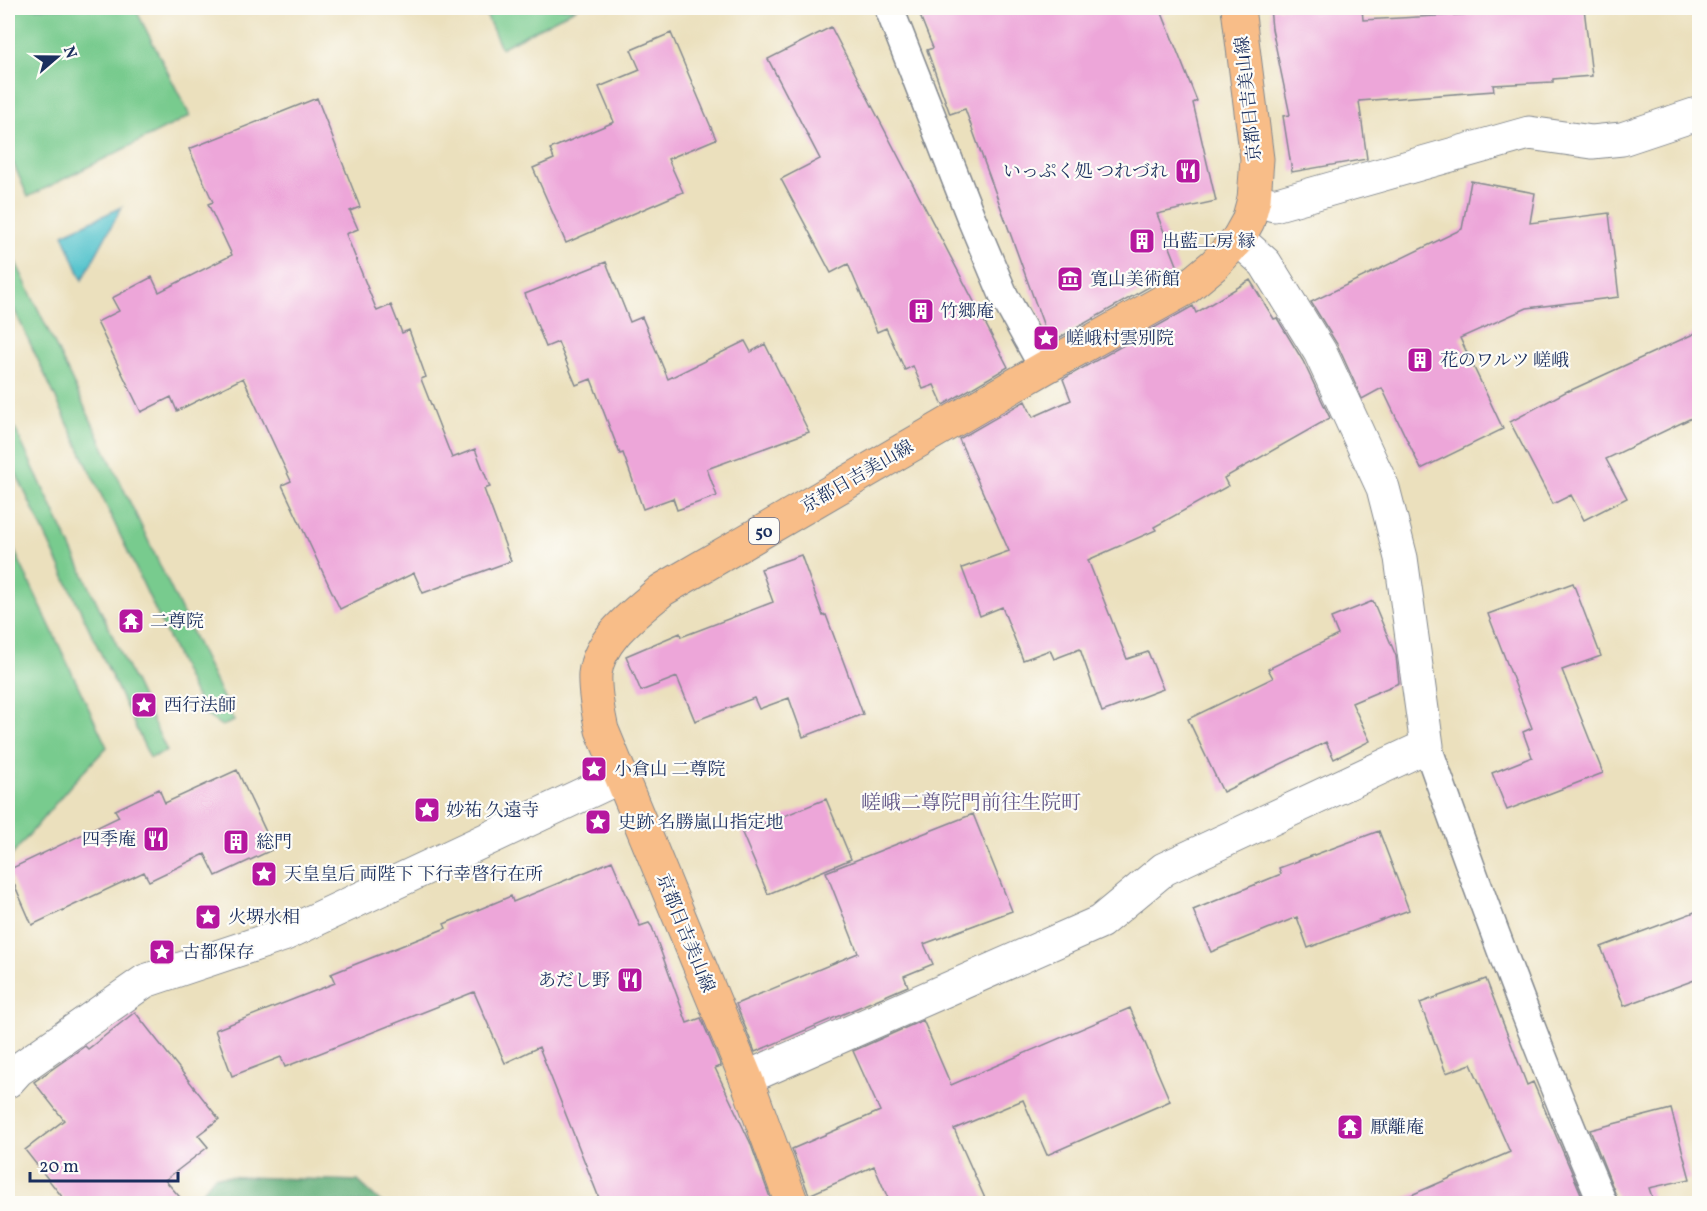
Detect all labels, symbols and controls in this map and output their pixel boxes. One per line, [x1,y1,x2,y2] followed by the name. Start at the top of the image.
[27,27,87,87] north arrow
[1230,35,1269,163] street label: 京都日吉美山線
[57,43,82,62] text: N
[1173,156,1203,186] restaurant icon: いっぷく処 つれづれ
[1003,160,1168,185] place label: いっぷく処 つれづれ
[1127,226,1157,256] building icon: 出藍工房 縁
[1162,230,1256,255] place label: 出藍工房 縁
[1055,264,1085,294] museum icon: 寛山美術館
[1090,268,1180,293] place label: 寛山美術館
[906,296,936,326] building icon: 竹郷庵
[940,300,994,325] place label: 竹郷庵
[1031,323,1061,353] place icon: 嵯峨村雲別院
[1066,327,1174,352] place label: 嵯峨村雲別院
[1405,345,1435,375] building icon: 花のワルツ 嵯峨
[1440,349,1569,374] place label: 花のワルツ 嵯峨
[797,435,919,520] street label: 京都日吉美山線
[749,518,779,544] road number: 50
[116,606,146,636] temple icon: 二尊院
[150,610,204,635] place label: 二尊院
[129,690,159,720] place icon: 西行法師
[164,694,236,719] place label: 西行法師
[579,754,609,784] place icon: 小倉山 二尊院
[614,758,726,783] place label: 小倉山 二尊院
[861,790,1081,818] district label: 嵯峨二尊院門前往生院町
[412,795,442,825] place icon: 妙祐 久遠寺
[446,799,540,824] place label: 妙祐 久遠寺
[583,807,613,837] place icon: 史跡 名勝嵐山指定地
[618,811,784,836] place label: 史跡 名勝嵐山指定地
[141,824,171,854] restaurant icon: 四季庵
[221,827,251,857] building icon: 総門
[82,828,136,853] place label: 四季庵
[256,831,292,856] place label: 総門
[249,859,279,889] place icon: 天皇皇后 両陛下 下行幸晵行在所
[284,863,543,888] place label: 天皇皇后 両陛下 下行幸晵行在所
[649,870,720,997] street label: 京都日吉美山線
[193,902,223,932] place icon: 火堺水相
[228,906,300,931] place label: 火堺水相
[147,937,177,967] place icon: 古都保存
[182,941,254,966] place label: 古都保存
[615,965,645,995] restaurant icon: あだし野
[538,969,610,994] place label: あだし野
[1335,1112,1365,1142] temple icon: 厭離庵
[1370,1116,1424,1141] place label: 厭離庵
[30,1145,178,1183] scale bar
[39,1155,79,1180] text: 20 m

